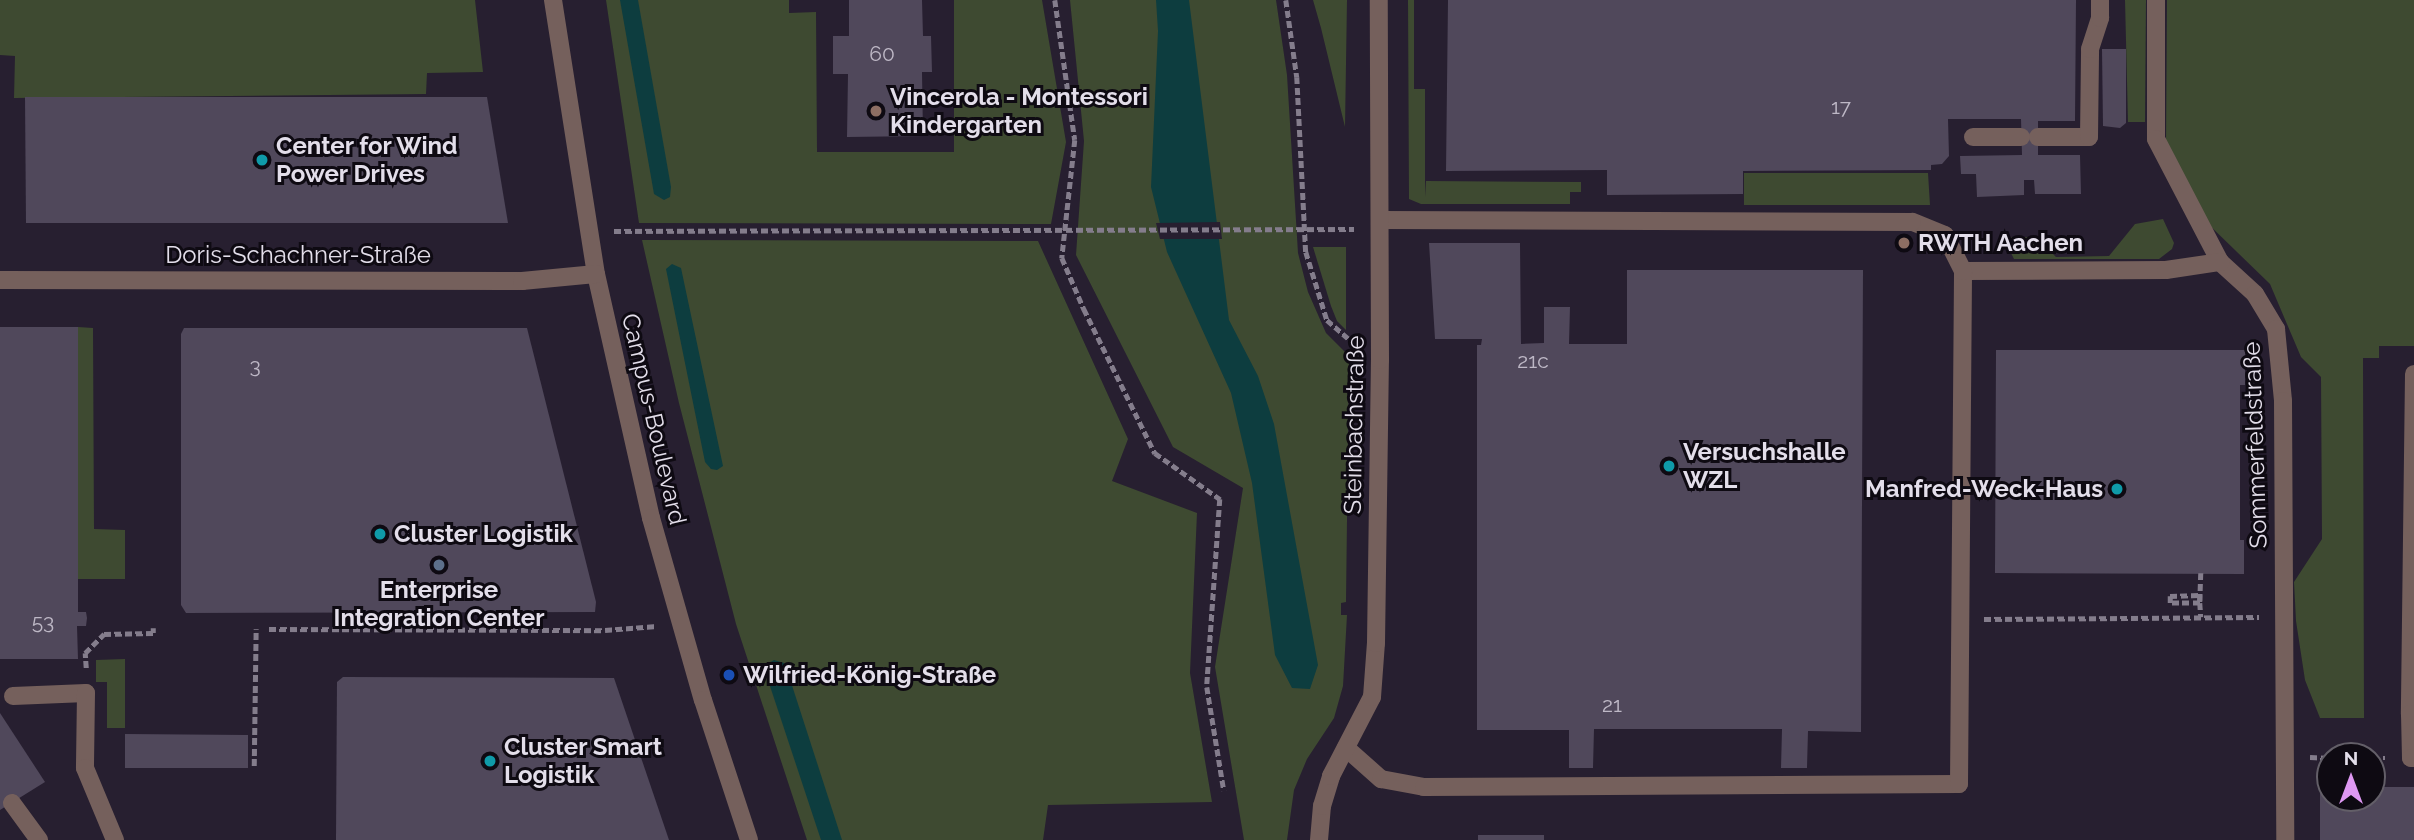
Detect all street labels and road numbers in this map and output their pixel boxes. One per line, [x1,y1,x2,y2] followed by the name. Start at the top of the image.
[165,241,431,269] street label: Doris-Schachner-Straße
[616,311,692,527] street label: Campus-Boulevard
[1338,335,1370,515] street label: Steinbachstraße
[2237,341,2273,549] street label: Sommerfeldstraße

